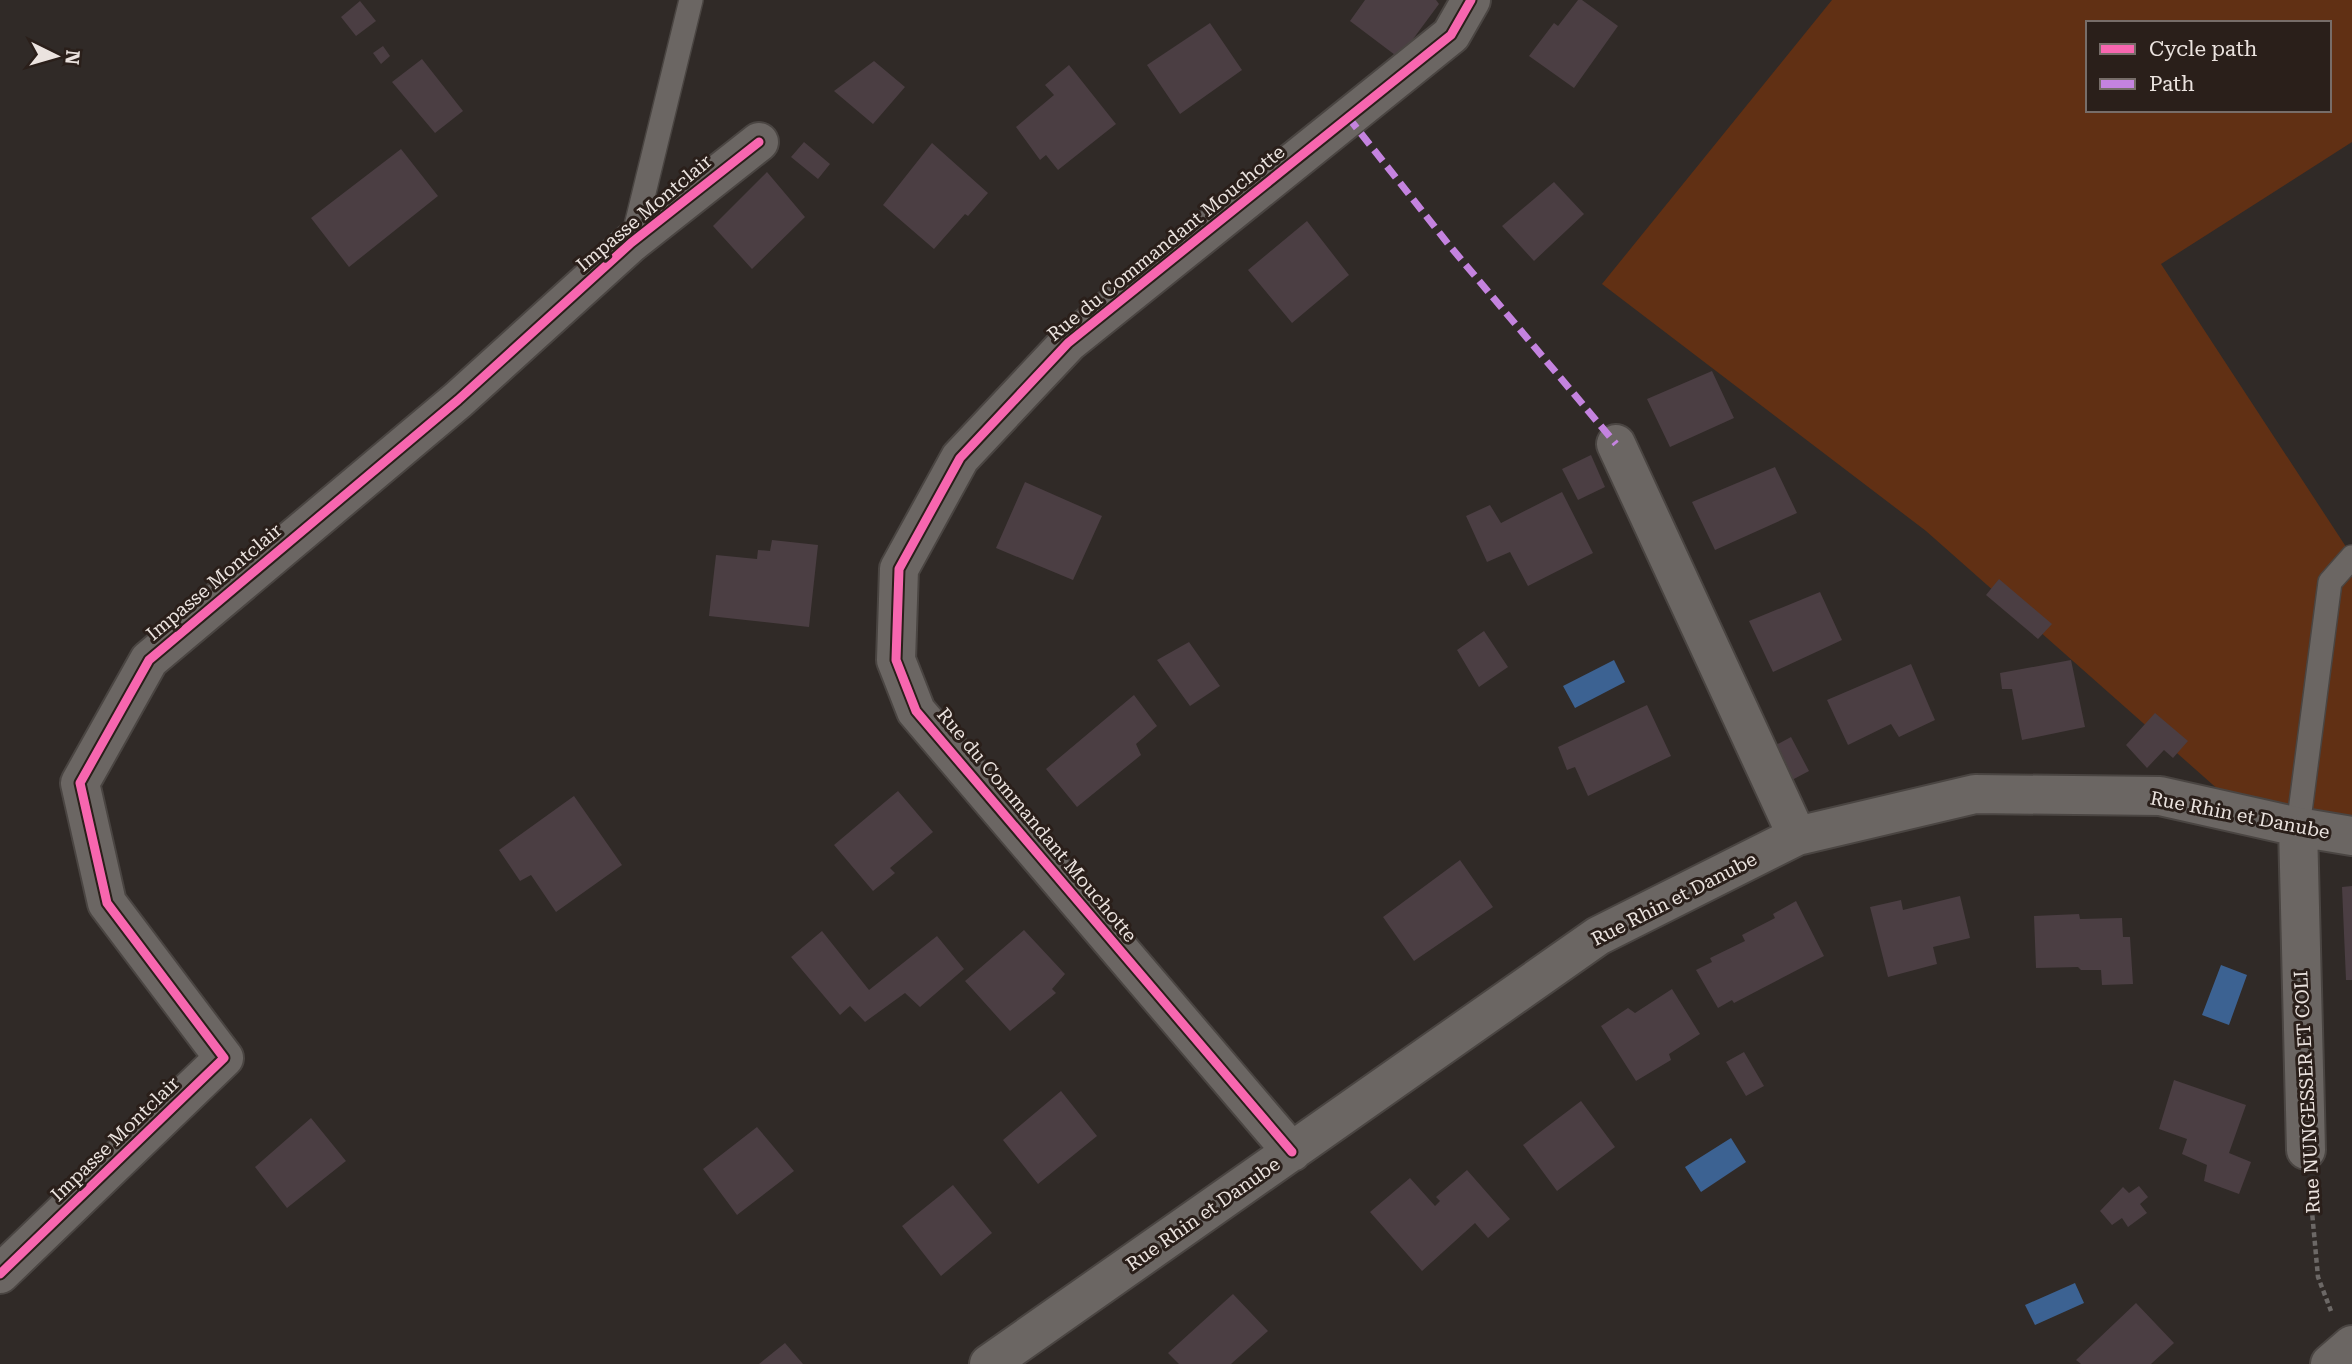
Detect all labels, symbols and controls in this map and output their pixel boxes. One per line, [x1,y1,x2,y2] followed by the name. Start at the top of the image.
[21,21,91,91] north arrow
[2086,21,2331,112] legend
[2149,37,2258,61] text: Cycle path
[60,49,85,66] text: N
[2149,72,2195,96] text: Path
[1043,140,1289,346] street label: Rue du Commandant Mouchotte
[572,150,716,276] street label: Impasse Montclair
[142,519,286,645] street label: Impasse Montclair
[932,703,1142,947] street label: Rue du Commandant Mouchotte
[2148,786,2332,844] street label: Rue Rhin et Danube
[1587,847,1761,951] street label: Rue Rhin et Danube
[2289,970,2325,1214] street label: Rue NUNGESSER ET COLI
[46,1072,184,1206] street label: Impasse Montclair
[1122,1152,1284,1276] street label: Rue Rhin et Danube

